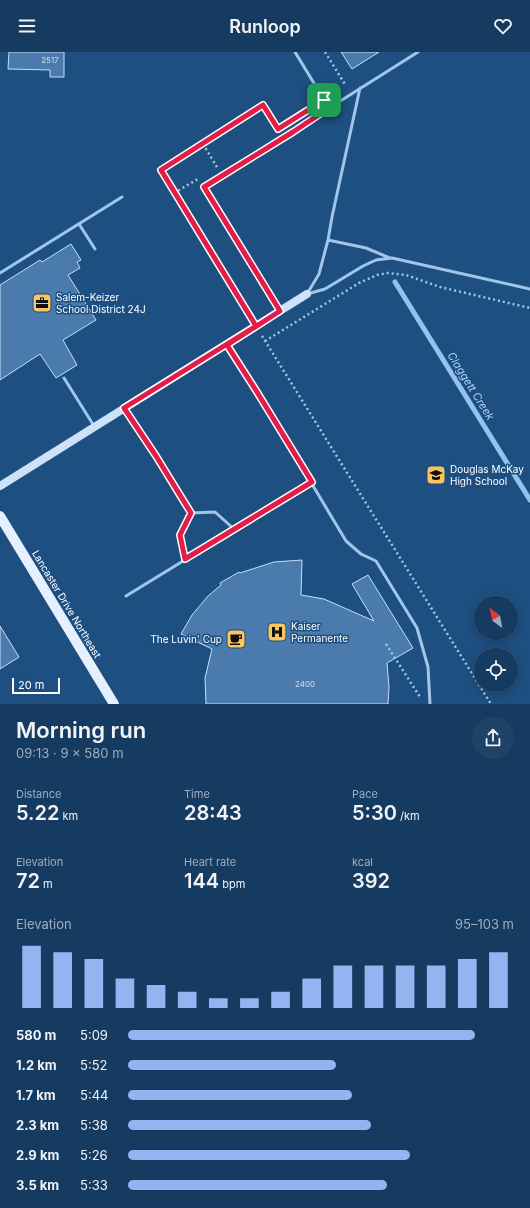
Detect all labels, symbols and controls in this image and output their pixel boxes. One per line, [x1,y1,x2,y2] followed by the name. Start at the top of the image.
[16,15,38,37] icon: menu
[492,15,514,37] icon: heart
[229,16,301,37] text: Runloop
[41,55,59,65] house number: 2517
[307,83,341,117] pin
[313,89,335,111] icon: arrive
[56,291,146,315] place label: Salem-Keizer School District 24J
[31,292,53,314] office icon: Salem-Keizer School District 24J
[444,349,498,424] water label: Claggett Creek
[450,463,524,487] place label: Douglas McKay High School
[425,464,447,486] school or university icon: Douglas McKay High School
[30,548,104,661] street label: Lancaster Drive Northeast
[474,596,518,640] north arrow
[474,596,518,692] map controls
[291,620,348,644] place label: Kaiser Permanente
[266,621,288,643] hospital icon: Kaiser Permanente
[225,628,247,650] cafe icon: The Luvin' Cup
[150,633,222,645] place label: The Luvin' Cup
[474,648,518,692] button: locate
[12,676,60,695] scale bar
[18,678,44,692] text: 20 m
[295,679,315,689] house number: 2400
[16,717,146,743] text: Morning run
[472,717,514,759] button: share
[16,745,124,761] text: 09:13 · 9 × 580 m
[16,787,61,801] text: Distance
[184,787,210,801] text: Time
[352,787,378,801] text: Pace
[16,801,59,825] text: 5.22
[184,801,242,825] text: 28:43
[352,801,397,825] text: 5:30
[59,809,78,823] text: km
[397,809,420,823] text: /km
[16,855,63,869] text: Elevation
[184,855,236,869] text: Heart rate
[352,855,373,869] text: kcal
[16,869,40,893] text: 72
[184,869,219,893] text: 144
[352,869,390,893] text: 392
[40,877,53,891] text: m
[219,877,245,891] text: bpm
[16,916,72,932] text: Elevation
[455,916,514,932] text: 95–103 m
[16,1027,56,1043] text: 580 m
[80,1027,108,1043] text: 5:09
[16,1057,57,1073] text: 1.2 km
[80,1057,107,1073] text: 5:52
[16,1087,56,1103] text: 1.7 km
[80,1087,108,1103] text: 5:44
[16,1117,59,1133] text: 2.3 km
[80,1117,108,1133] text: 5:38
[16,1147,59,1163] text: 2.9 km
[80,1147,108,1163] text: 5:26
[16,1177,59,1193] text: 3.5 km
[80,1177,108,1193] text: 5:33

